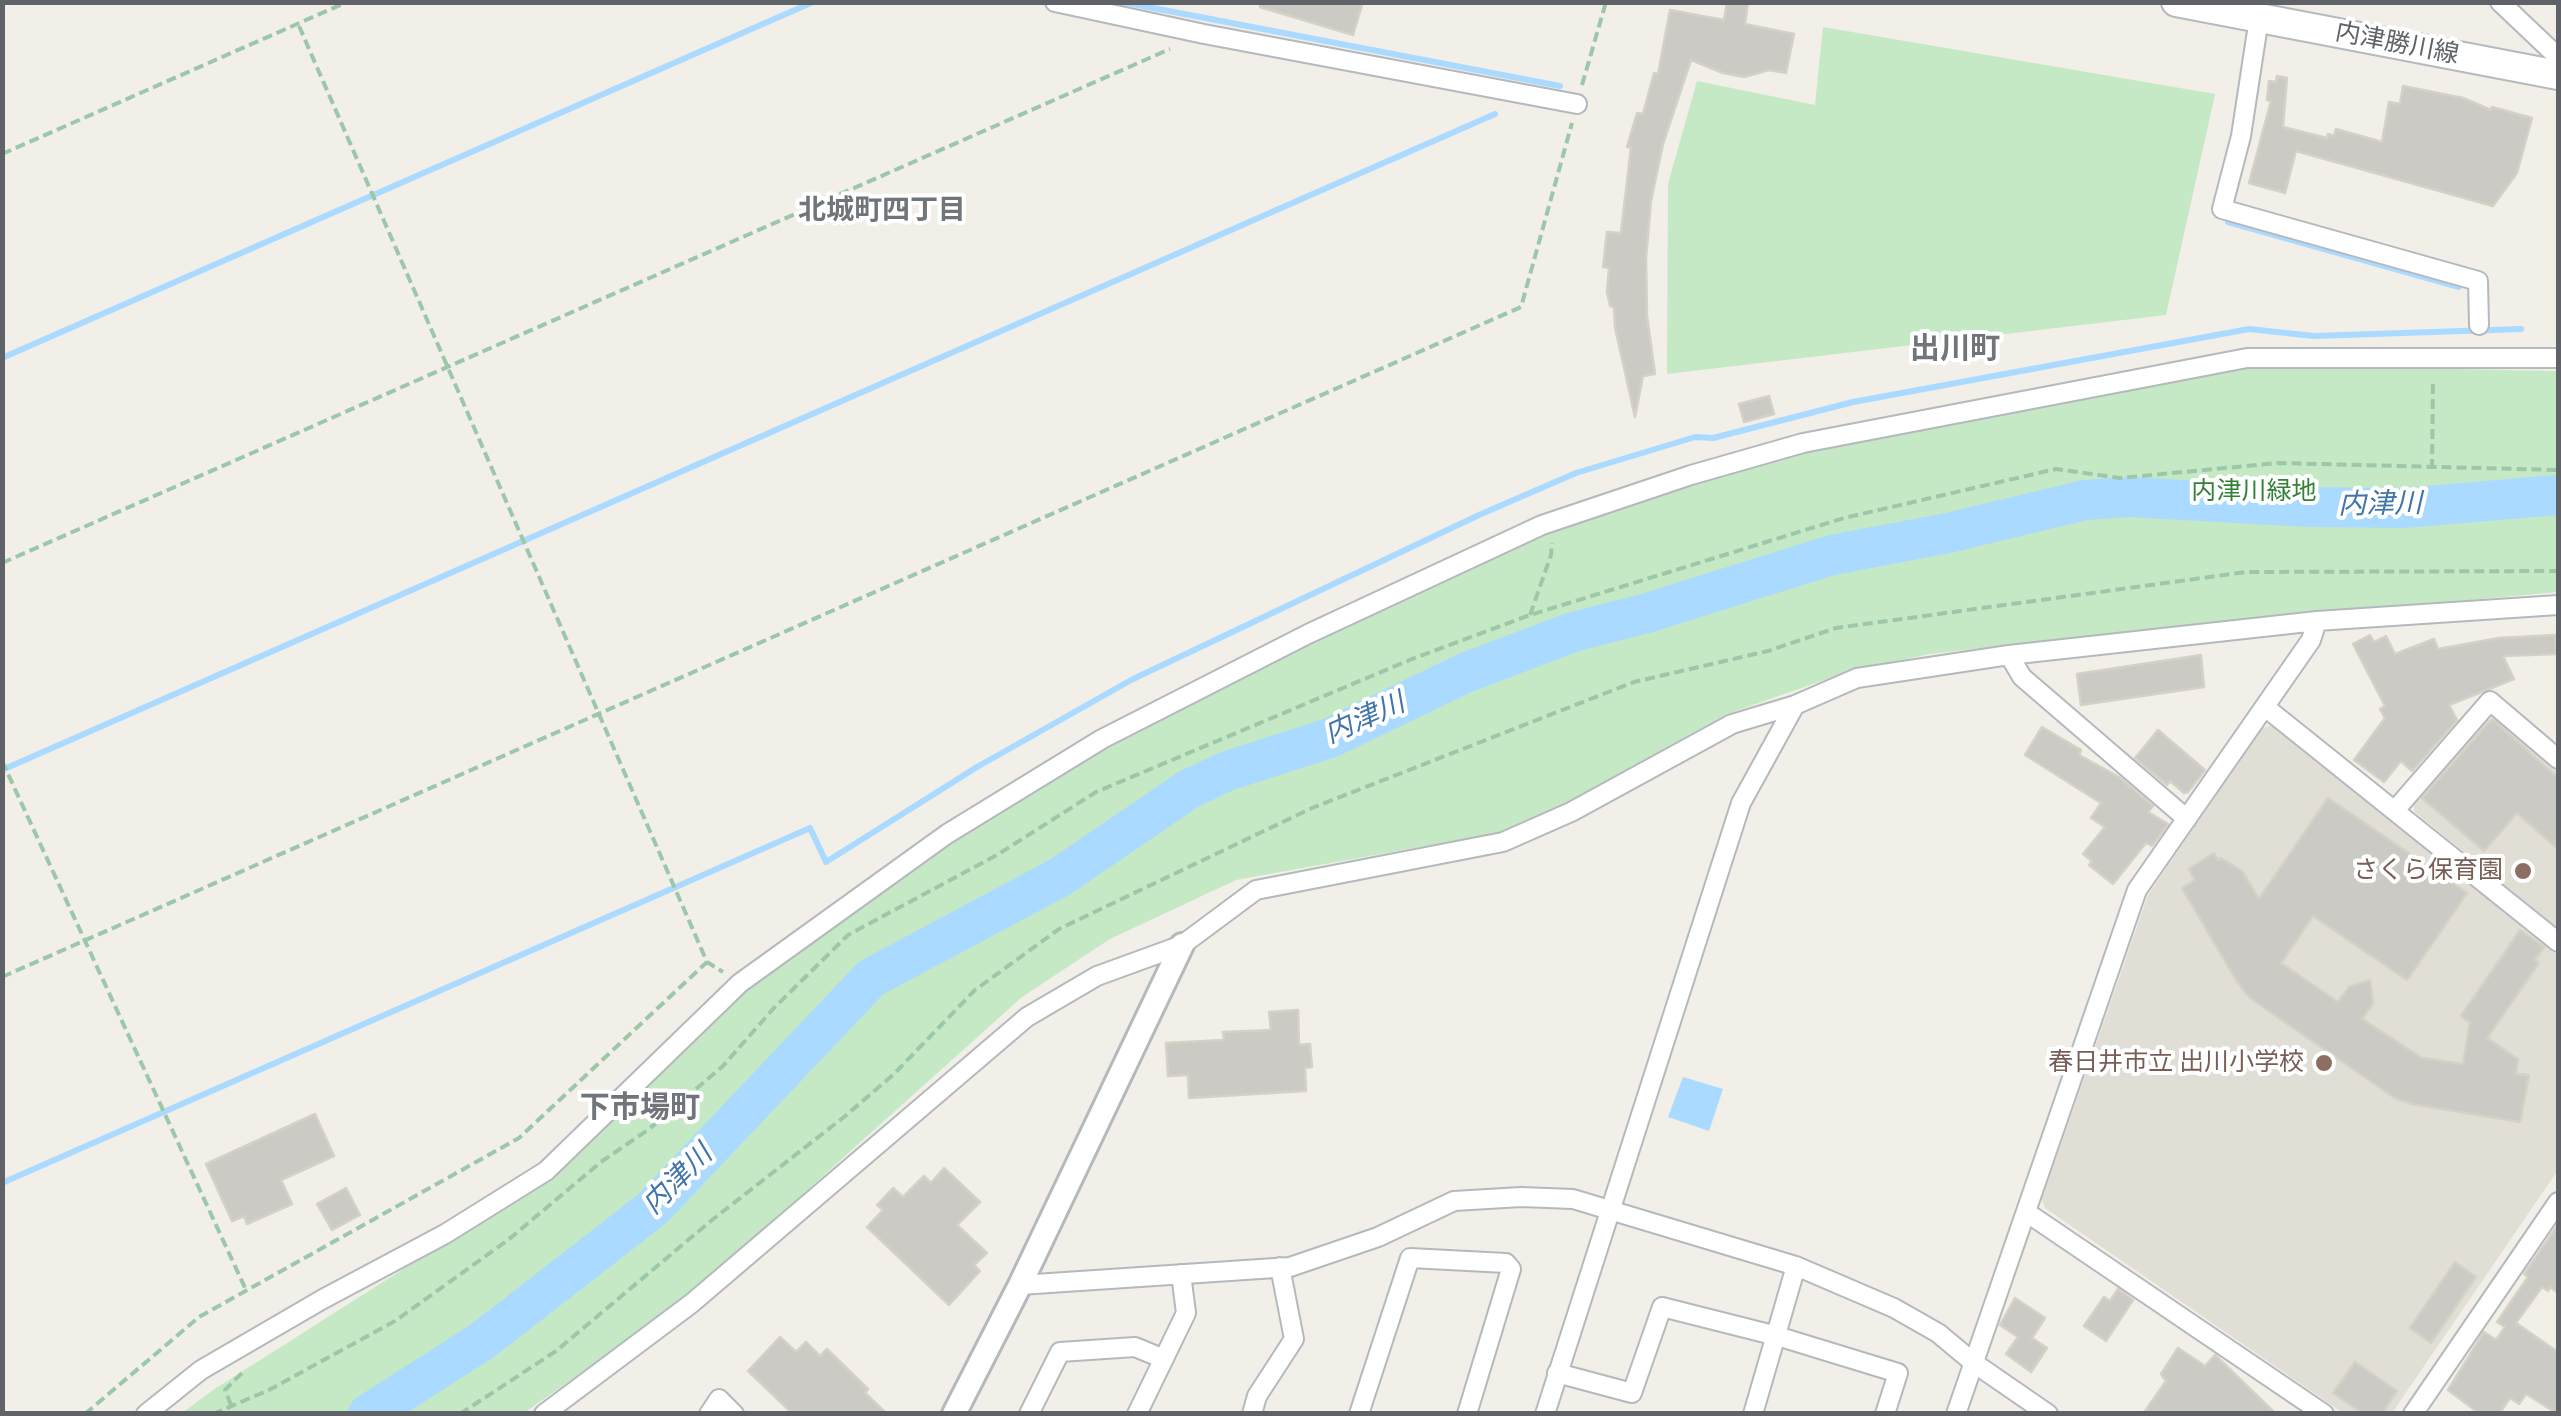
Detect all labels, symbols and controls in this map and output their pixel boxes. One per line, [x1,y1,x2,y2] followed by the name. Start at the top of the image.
[2333,17,2461,71] street label: 内津勝川線
[798,194,966,228] district label: 北城町四丁目
[1910,332,2000,368] district label: 出川町
[2192,477,2316,507] park label: 内津川緑地
[2338,487,2422,523] water label: 内津川
[1320,687,1410,751] water label: 内津川
[2353,856,2503,886] place label: さくら保育園
[2512,860,2534,882] marker: さくら保育園
[2048,1048,2304,1078] place label: 春日井市立 出川小学校
[2313,1052,2335,1074] marker: 春日井市立 出川小学校
[580,1091,700,1127] district label: 下市場町
[636,1138,720,1222] water label: 内津川

